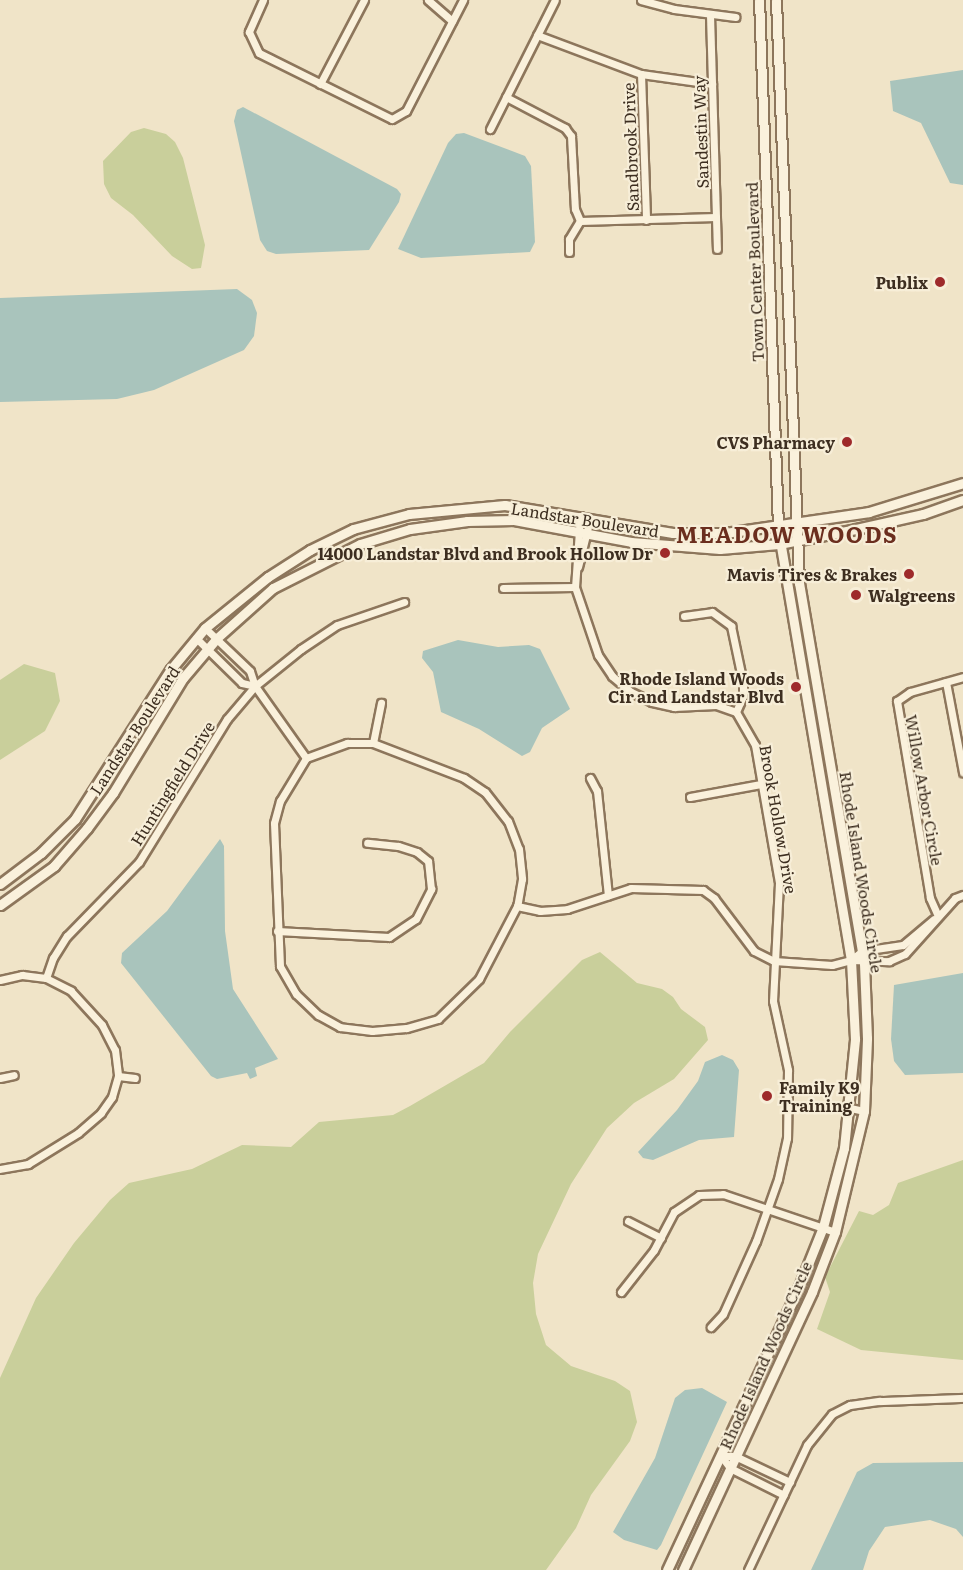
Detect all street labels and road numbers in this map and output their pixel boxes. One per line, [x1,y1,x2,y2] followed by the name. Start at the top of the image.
[688,75,712,189] street label: Sandestin Way
[618,82,642,212] street label: Sandbrook Drive
[741,182,767,362] street label: Town Center Boulevard
[510,498,660,540] street label: Landstar Boulevard
[85,662,183,798] street label: Landstar Boulevard
[902,713,948,867] street label: Willow Arbor Circle
[126,717,218,849] street label: Huntingfield Drive
[756,743,802,895] street label: Brook Hollow Drive
[837,770,887,974] street label: Rhode Island Woods Circle
[715,1258,815,1452] street label: Rhode Island Woods Circle

